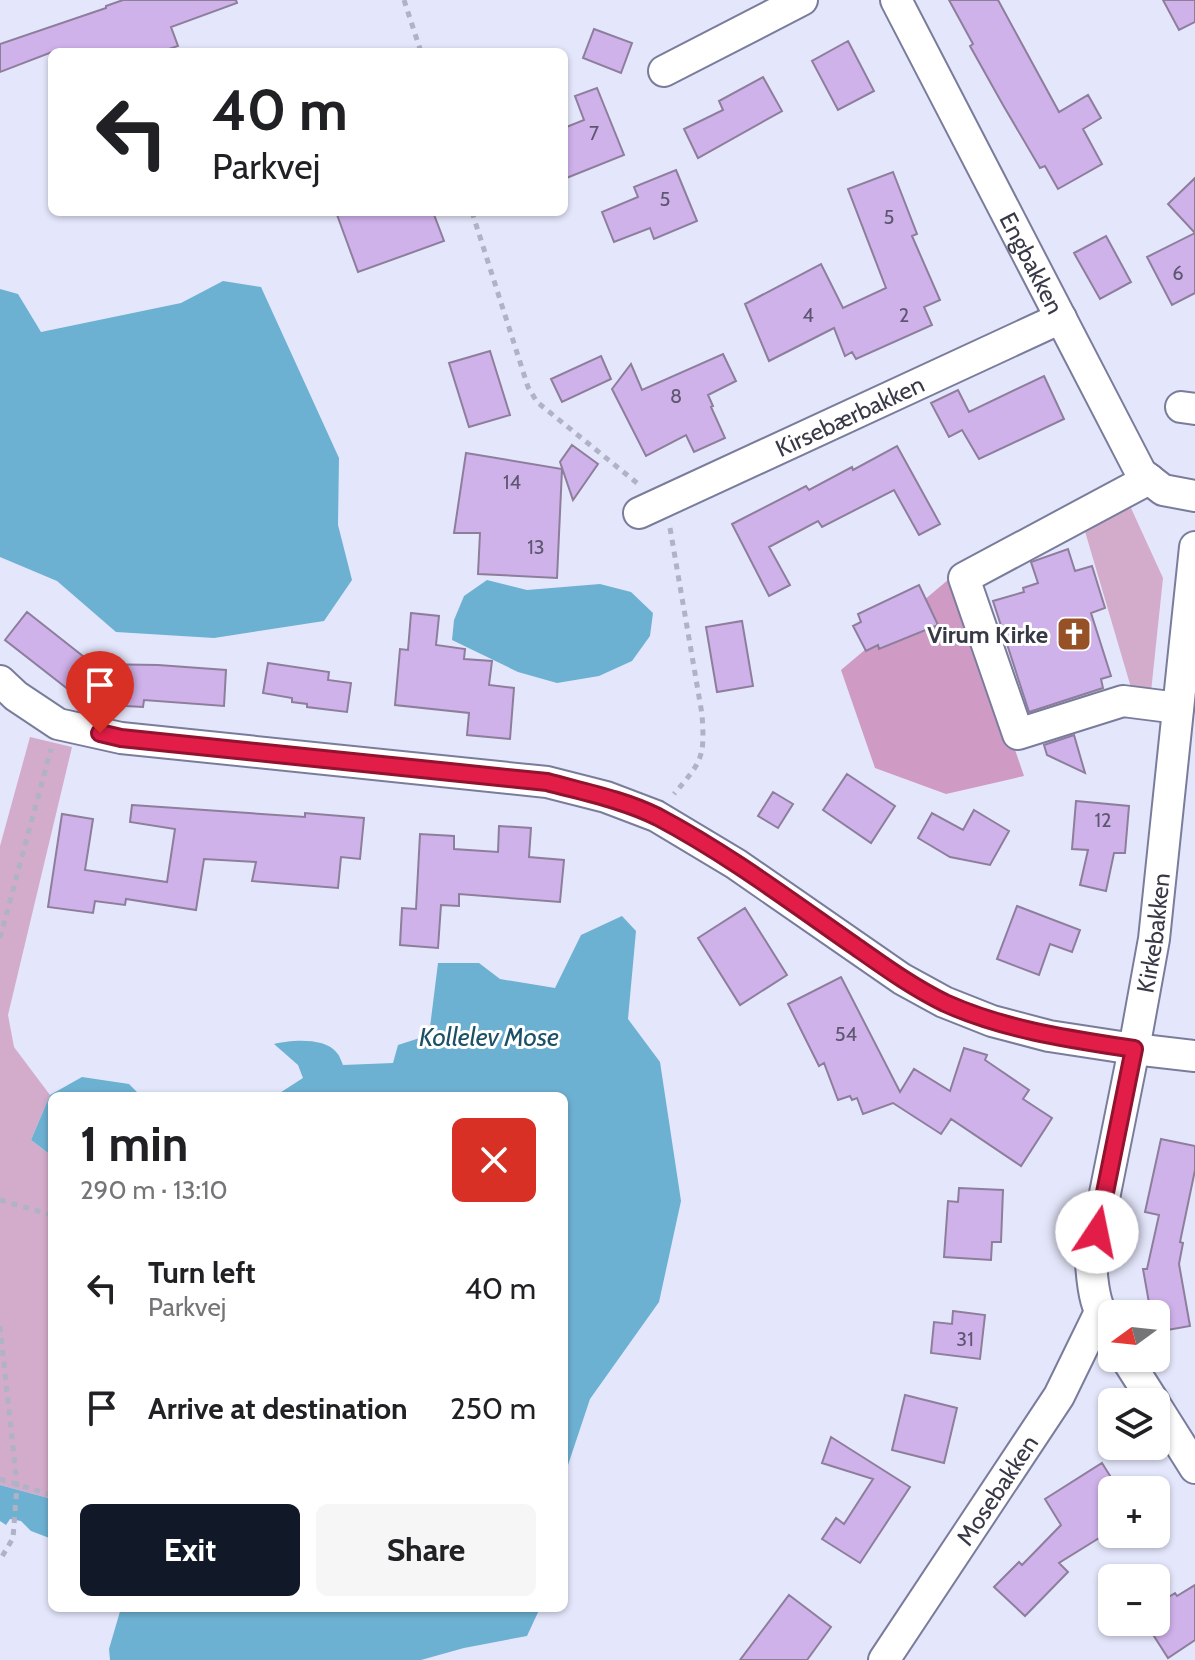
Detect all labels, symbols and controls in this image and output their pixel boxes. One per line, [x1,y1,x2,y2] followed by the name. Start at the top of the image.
[212,76,348,144] text: 40 m
[80,80,184,184] icon: left
[589,121,599,145] house number: 7
[212,144,320,188] text: Parkvej
[660,187,670,211] house number: 5
[884,205,894,229] house number: 5
[994,207,1070,318] street label: Engbakken
[1172,261,1184,285] house number: 6
[802,303,814,327] house number: 4
[899,303,909,327] house number: 2
[771,369,928,462] street label: Kirsebærbakken
[670,384,682,408] house number: 8
[503,470,521,494] house number: 14
[527,535,545,559] house number: 13
[1055,615,1093,653] church icon: Virum Kirke
[927,620,1048,649] place label: Virum Kirke
[66,651,134,733] pin
[78,663,122,707] icon: arrive
[1095,808,1112,832] house number: 12
[1130,871,1175,995] street label: Kirkebakken
[419,1021,559,1053] water label: Kollelev Mose
[835,1022,858,1046] house number: 54
[80,1115,188,1173] text: 1 min
[452,1118,536,1202] button: close
[80,1174,228,1206] text: 290 m · 13:10
[1055,1190,1139,1274] position arrow
[148,1254,256,1291] text: Turn left
[80,1266,124,1310] icon: left
[465,1270,536,1307] text: 40 m
[148,1291,226,1323] text: Parkvej
[1098,1300,1170,1372] north arrow
[1098,1300,1170,1636] map controls
[956,1327,974,1351] house number: 31
[80,1386,124,1430] icon: arrive
[1098,1388,1170,1460] button: layers
[148,1390,408,1427] text: Arrive at destination
[450,1390,536,1427] text: 250 m
[950,1429,1044,1551] street label: Mosebakken
[1098,1476,1170,1548] button: +
[80,1504,300,1596] button: Exit
[316,1504,536,1596] button: Share
[1098,1564,1170,1636] button: −

